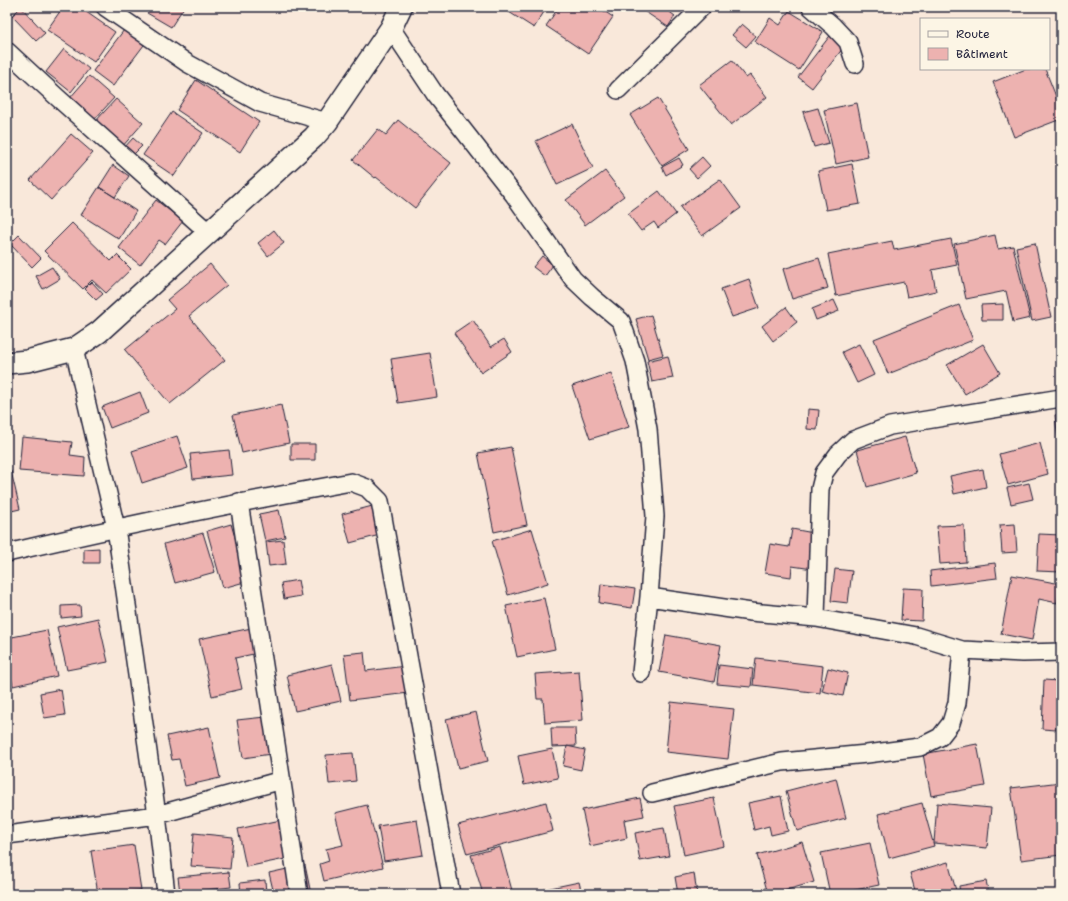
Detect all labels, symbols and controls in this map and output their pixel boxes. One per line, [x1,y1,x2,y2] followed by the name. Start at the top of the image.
[920,18,1050,70] legend
[956,26,990,42] text: Route
[956,46,1008,62] text: Bâtiment

